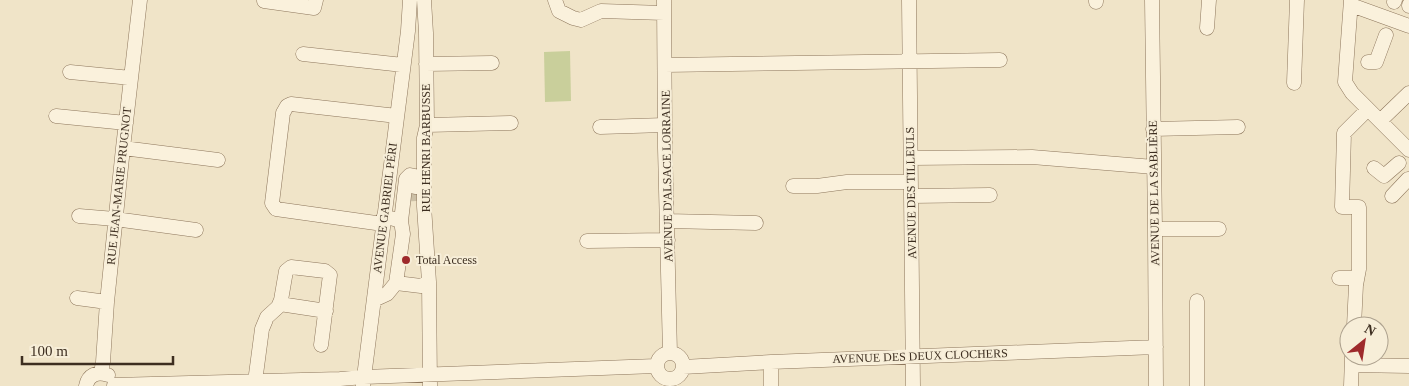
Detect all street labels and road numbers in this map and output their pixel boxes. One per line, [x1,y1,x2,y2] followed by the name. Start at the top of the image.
[419,84,433,212] street label: RUE HENRI BARBUSSE
[659,90,675,262] street label: AVENUE D'ALSACE LORRAINE
[104,106,134,266] street label: RUE JEAN-MARIE PRUGNOT
[1146,120,1162,266] street label: AVENUE DE LA SABLIÈRE
[903,127,919,259] street label: AVENUE DES TILLEULS
[370,142,400,274] street label: AVENUE GABRIEL PÉRI
[832,346,1008,366] street label: AVENUE DES DEUX CLOCHERS

